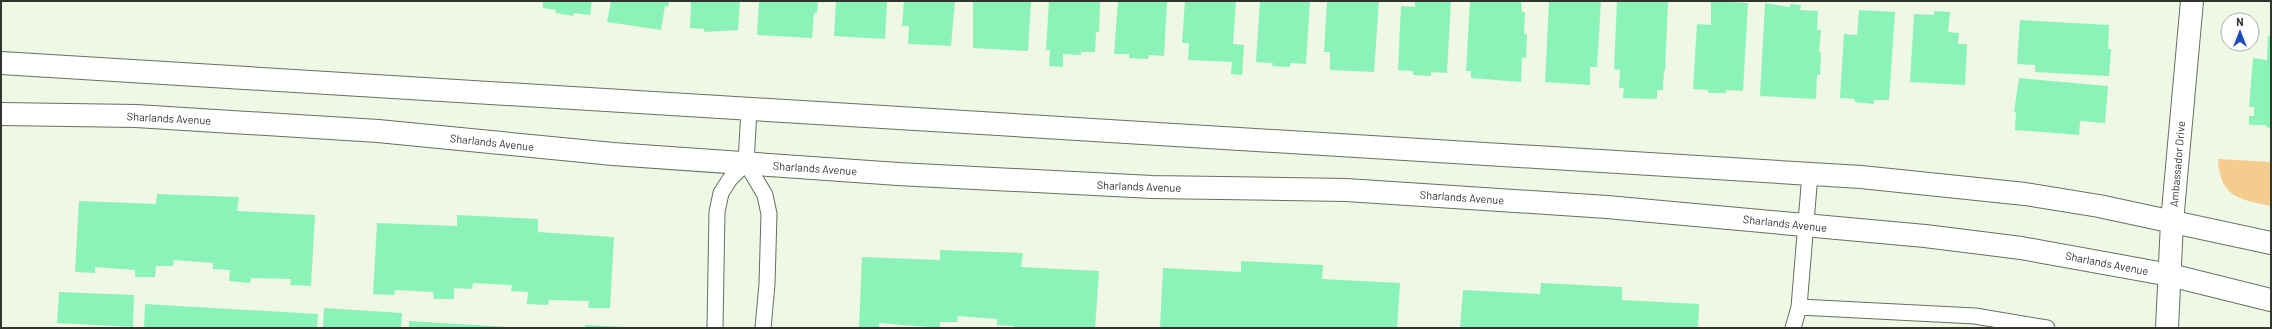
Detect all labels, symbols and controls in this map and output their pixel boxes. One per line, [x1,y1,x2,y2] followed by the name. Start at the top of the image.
[2220,12,2260,52] north arrow
[2236,15,2244,28] text: N
[126,109,212,127] street label: Sharlands Avenue
[2167,120,2187,207] street label: Ambassador Drive
[449,131,535,153] street label: Sharlands Avenue
[772,159,858,177] street label: Sharlands Avenue
[1097,178,1182,194] street label: Sharlands Avenue
[1419,188,1505,206] street label: Sharlands Avenue
[1742,212,1828,234] street label: Sharlands Avenue
[2064,249,2150,277] street label: Sharlands Avenue

